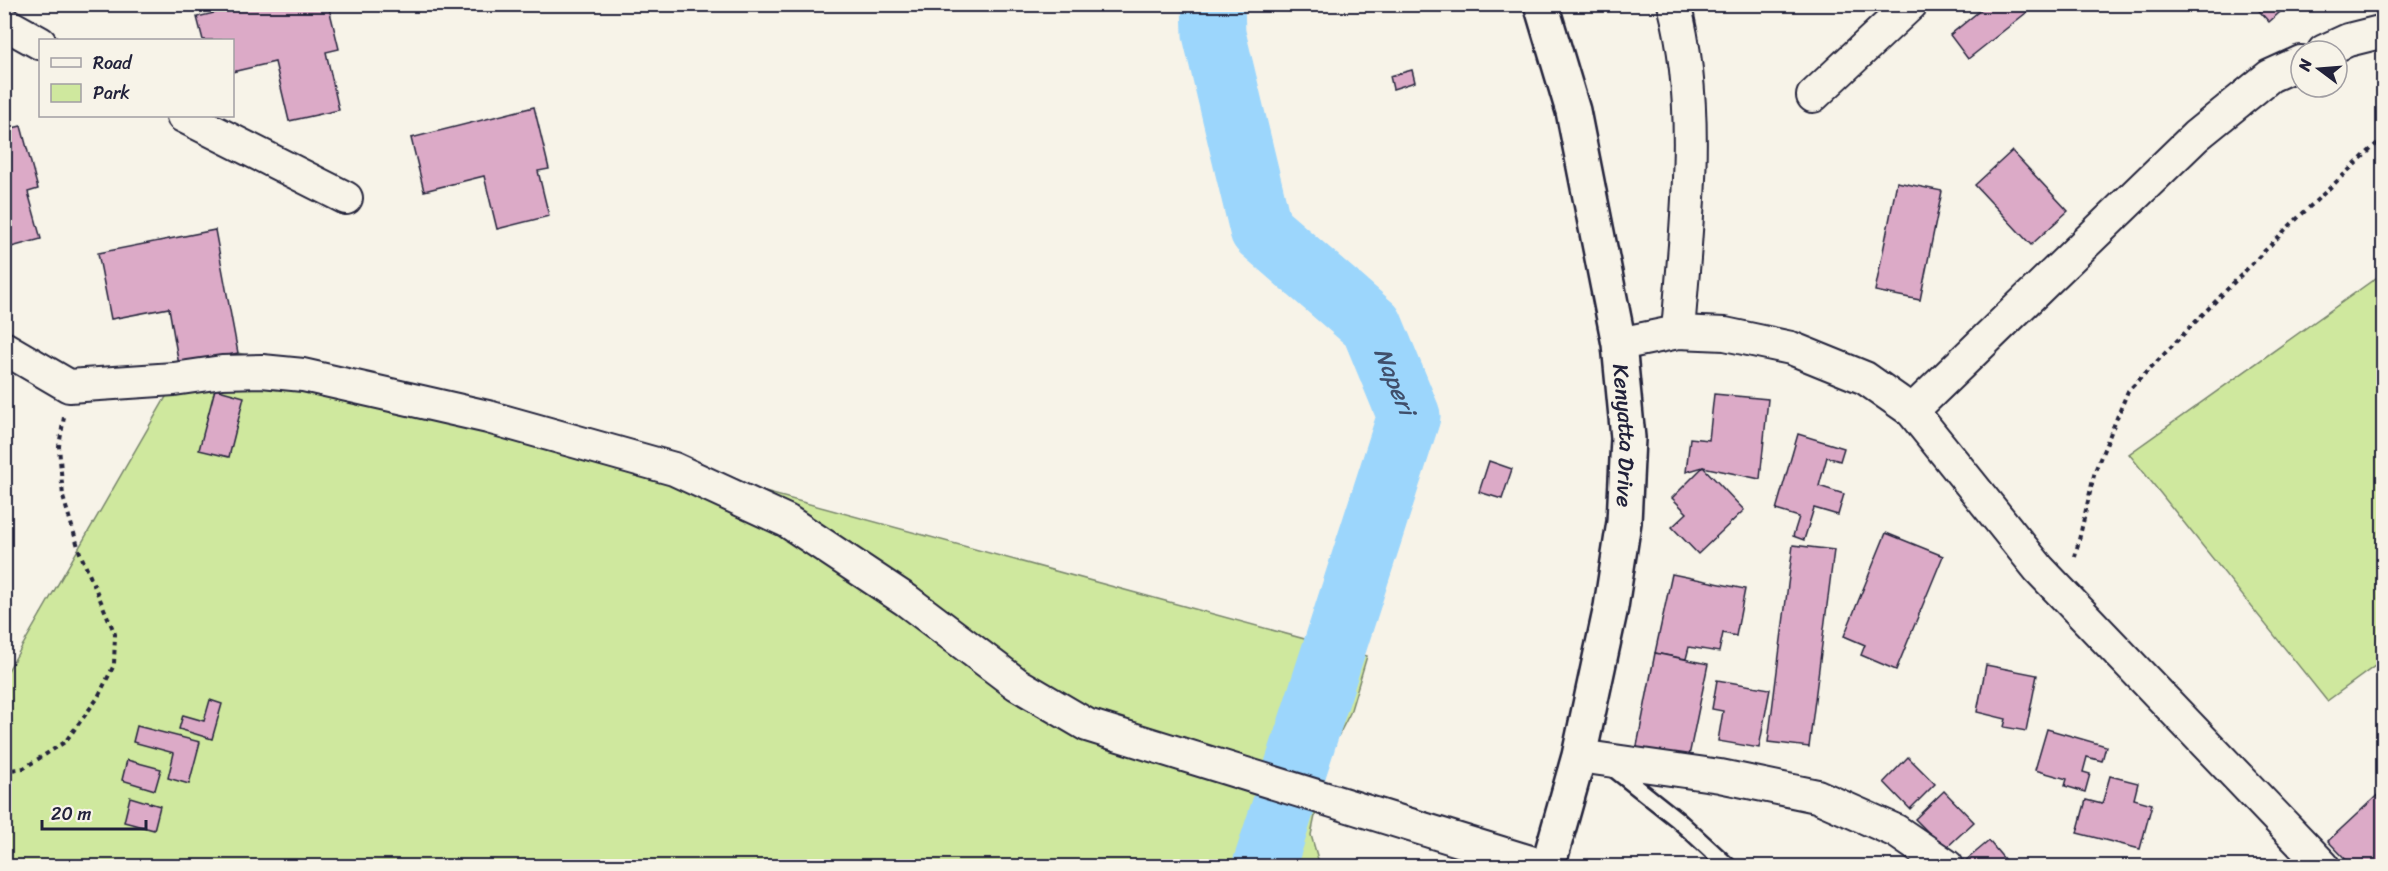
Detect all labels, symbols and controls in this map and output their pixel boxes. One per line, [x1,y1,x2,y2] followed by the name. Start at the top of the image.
[39,39,234,117] legend
[2289,39,2349,99] north arrow
[93,47,133,79] text: Road
[2289,55,2321,75] text: N
[93,77,130,109] text: Park
[1362,341,1429,426] water label: Naperi
[1601,362,1648,508] street label: Kenyatta Drive
[42,793,146,831] scale bar
[51,798,91,830] text: 20 m

